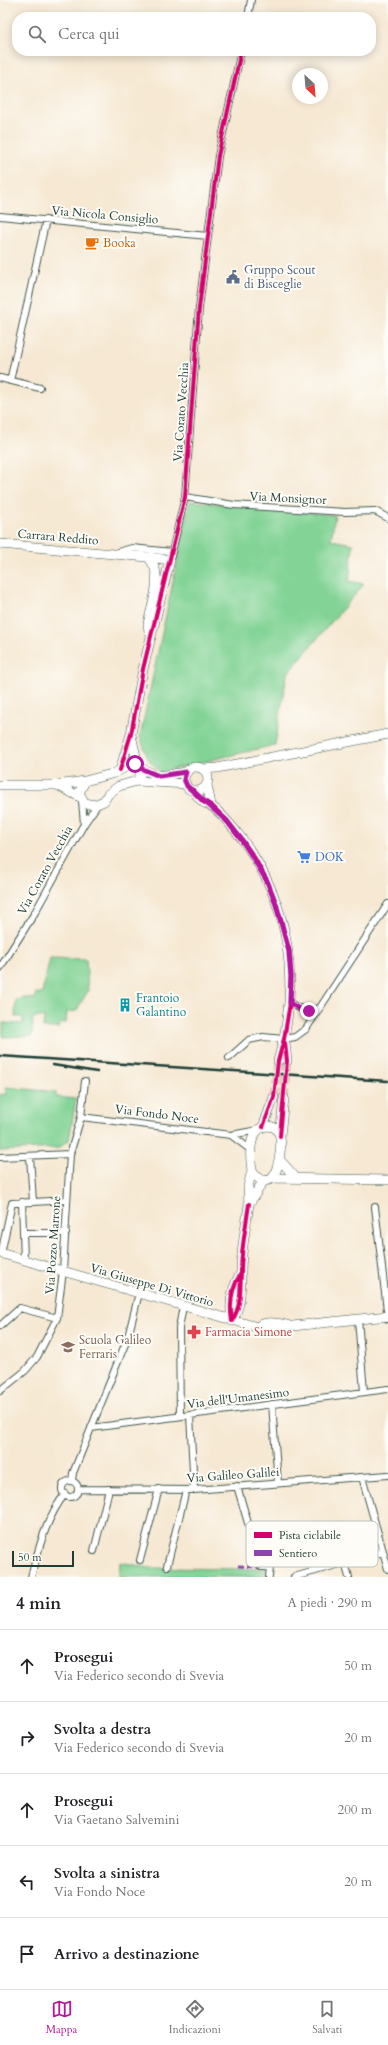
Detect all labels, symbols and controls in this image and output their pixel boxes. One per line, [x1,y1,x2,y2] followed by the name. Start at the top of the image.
[12,12,376,56] search box
[26,23,48,45] icon: search
[58,24,120,44] text: Cerca qui
[292,68,328,104] north arrow
[51,202,160,228] street label: Via Nicola Consiglio
[84,235,100,251] cafe icon: Booka
[103,235,137,251] place label: Booka
[244,262,316,292] place label: Gruppo Scout di Bisceglie
[225,269,241,285] public building icon: Gruppo Scout di Bisceglie
[170,361,193,462] street label: Via Corato Vecchia
[249,488,327,508] street label: Via Monsignor
[17,525,100,549] street label: Carrara Reddito
[126,755,144,773] route start
[14,822,77,917] street label: Via Corato Vecchia
[296,849,312,865] supermarket icon: DOK
[315,849,344,865] place label: DOK
[136,990,187,1020] place label: Frantoio Galantino
[117,997,133,1013] building icon: Frantoio Galantino
[300,1002,318,1020] route end
[114,1101,200,1127] street label: Via Fondo Noce
[42,1195,64,1295] street label: Via Pozzo Marrone
[88,1260,216,1310] street label: Via Giuseppe Di Vittorio
[186,1324,202,1340] pharmacy icon: Farmacia Simone
[205,1324,292,1340] place label: Farmacia Simone
[79,1332,152,1362] place label: Scuola Galileo Ferraris
[60,1339,76,1355] school or university icon: Scuola Galileo Ferraris
[186,1384,290,1412] street label: Via dell'Umanesimo
[186,1464,281,1486] street label: Via Galileo Galilei
[246,1521,378,1567] legend
[279,1528,341,1543] text: Pista ciclabile
[279,1546,317,1561] text: Sentiero
[12,1549,74,1568] scale bar
[18,1550,42,1565] text: 50 m
[16,1592,61,1615] text: 4 min
[287,1594,372,1612] text: A piedi · 290 m
[54,1647,113,1667] text: Prosegui
[16,1655,38,1677] icon: ahead
[344,1657,372,1675] text: 50 m
[54,1667,224,1685] text: Via Federico secondo di Svevia
[54,1719,151,1739] text: Svolta a destra
[16,1727,38,1749] icon: right
[344,1729,372,1747] text: 20 m
[54,1739,224,1757] text: Via Federico secondo di Svevia
[54,1791,113,1811] text: Prosegui
[16,1799,38,1821] icon: ahead
[338,1801,372,1819] text: 200 m
[54,1811,179,1829] text: Via Gaetano Salvemini
[54,1863,160,1883] text: Svolta a sinistra
[16,1871,38,1893] icon: left
[344,1873,372,1891] text: 20 m
[54,1883,146,1901] text: Via Fondo Noce
[16,1943,38,1965] icon: arrive
[54,1944,200,1964] text: Arrivo a destinazione
[46,1998,77,2037] tab: Mappa
[169,1998,221,2037] tab: Indicazioni
[312,1998,342,2037] tab: Salvati

